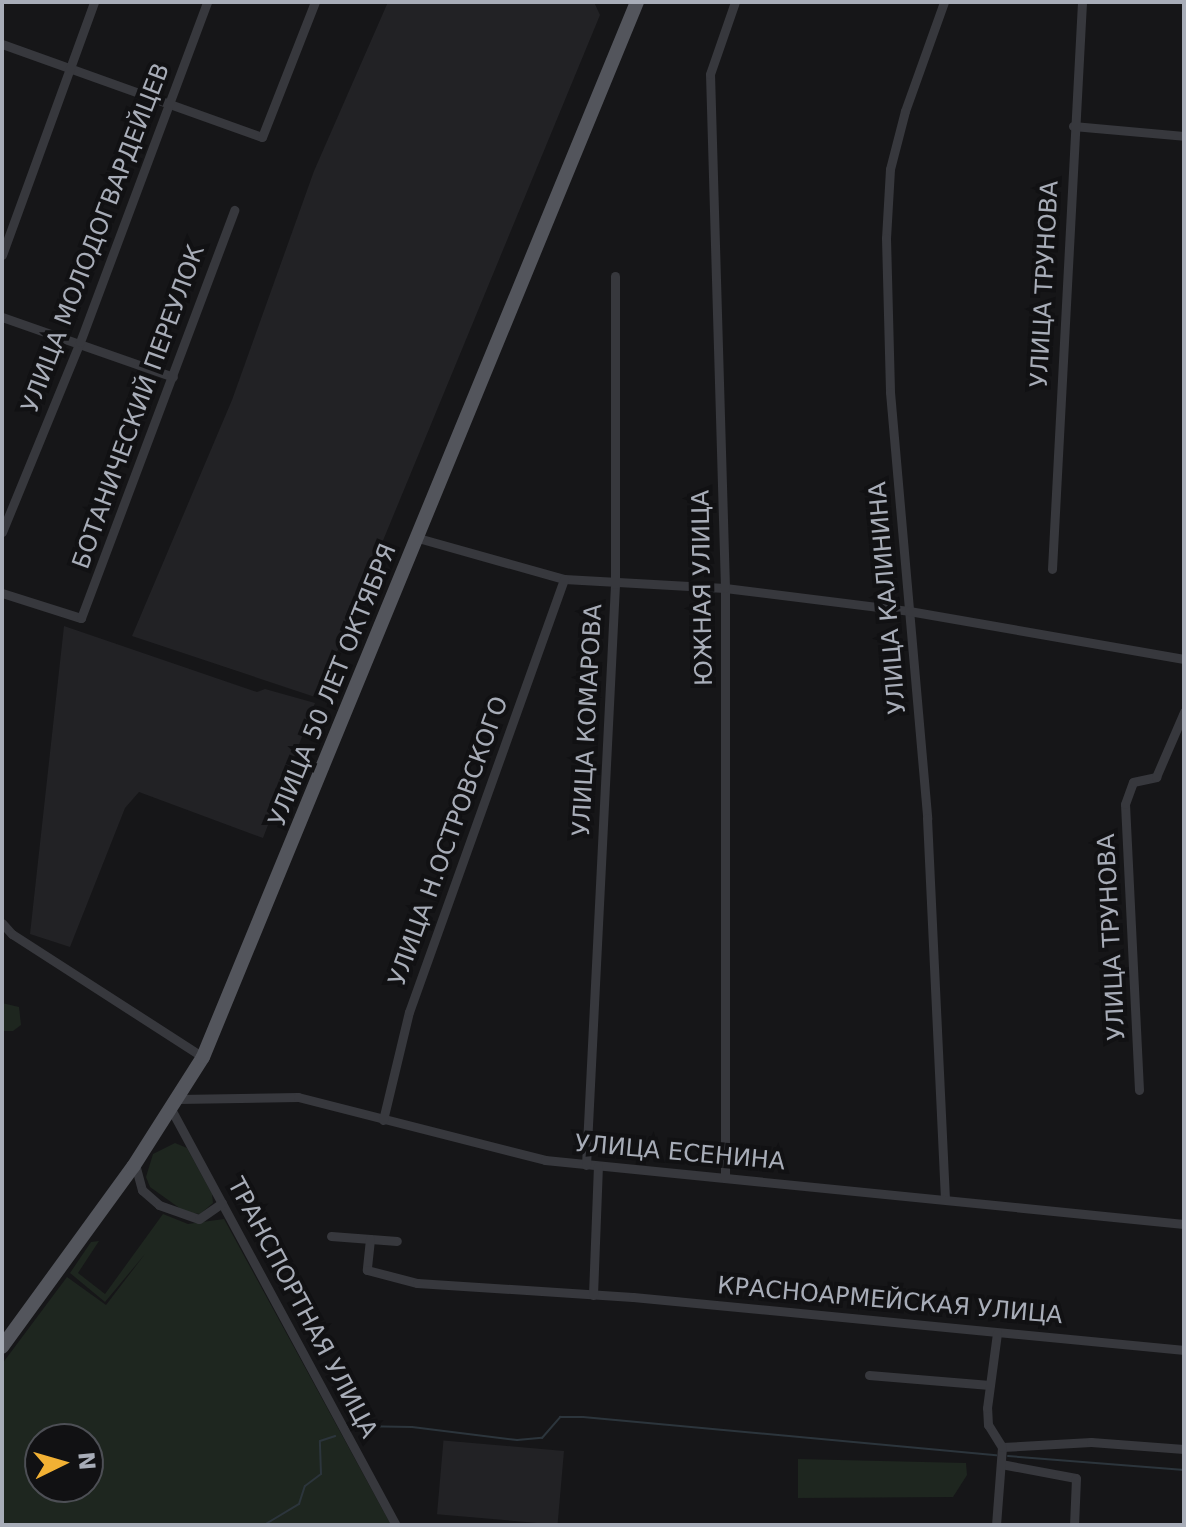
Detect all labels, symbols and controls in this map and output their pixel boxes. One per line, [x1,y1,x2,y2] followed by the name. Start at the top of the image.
[16,59,176,417] street label: УЛИЦА МОЛОДОГВАРДЕЙЦЕВ
[1025,180,1065,388] street label: УЛИЦА ТРУНОВА
[67,241,211,573] street label: БОТАНИЧЕСКИЙ ПЕРЕУЛОК
[863,481,913,715] street label: УЛИЦА КАЛИНИНА
[687,490,719,686] street label: ЮЖНАЯ УЛИЦА
[263,540,403,830] street label: УЛИЦА 50 ЛЕТ ОКТЯБРЯ
[568,603,608,837] street label: УЛИЦА КОМАРОВА
[383,693,515,989] street label: УЛИЦА Н.ОСТРОВСКОГО
[1092,833,1132,1041] street label: УЛИЦА ТРУНОВА
[574,1129,786,1177] street label: УЛИЦА ЕСЕНИНА
[221,1173,383,1443] street label: ТРАНСПОРТНАЯ УЛИЦА
[716,1272,1064,1330] street label: КРАСНОАРМЕЙСКАЯ УЛИЦА
[24,1423,104,1503] north arrow
[73,1451,100,1471] text: N

